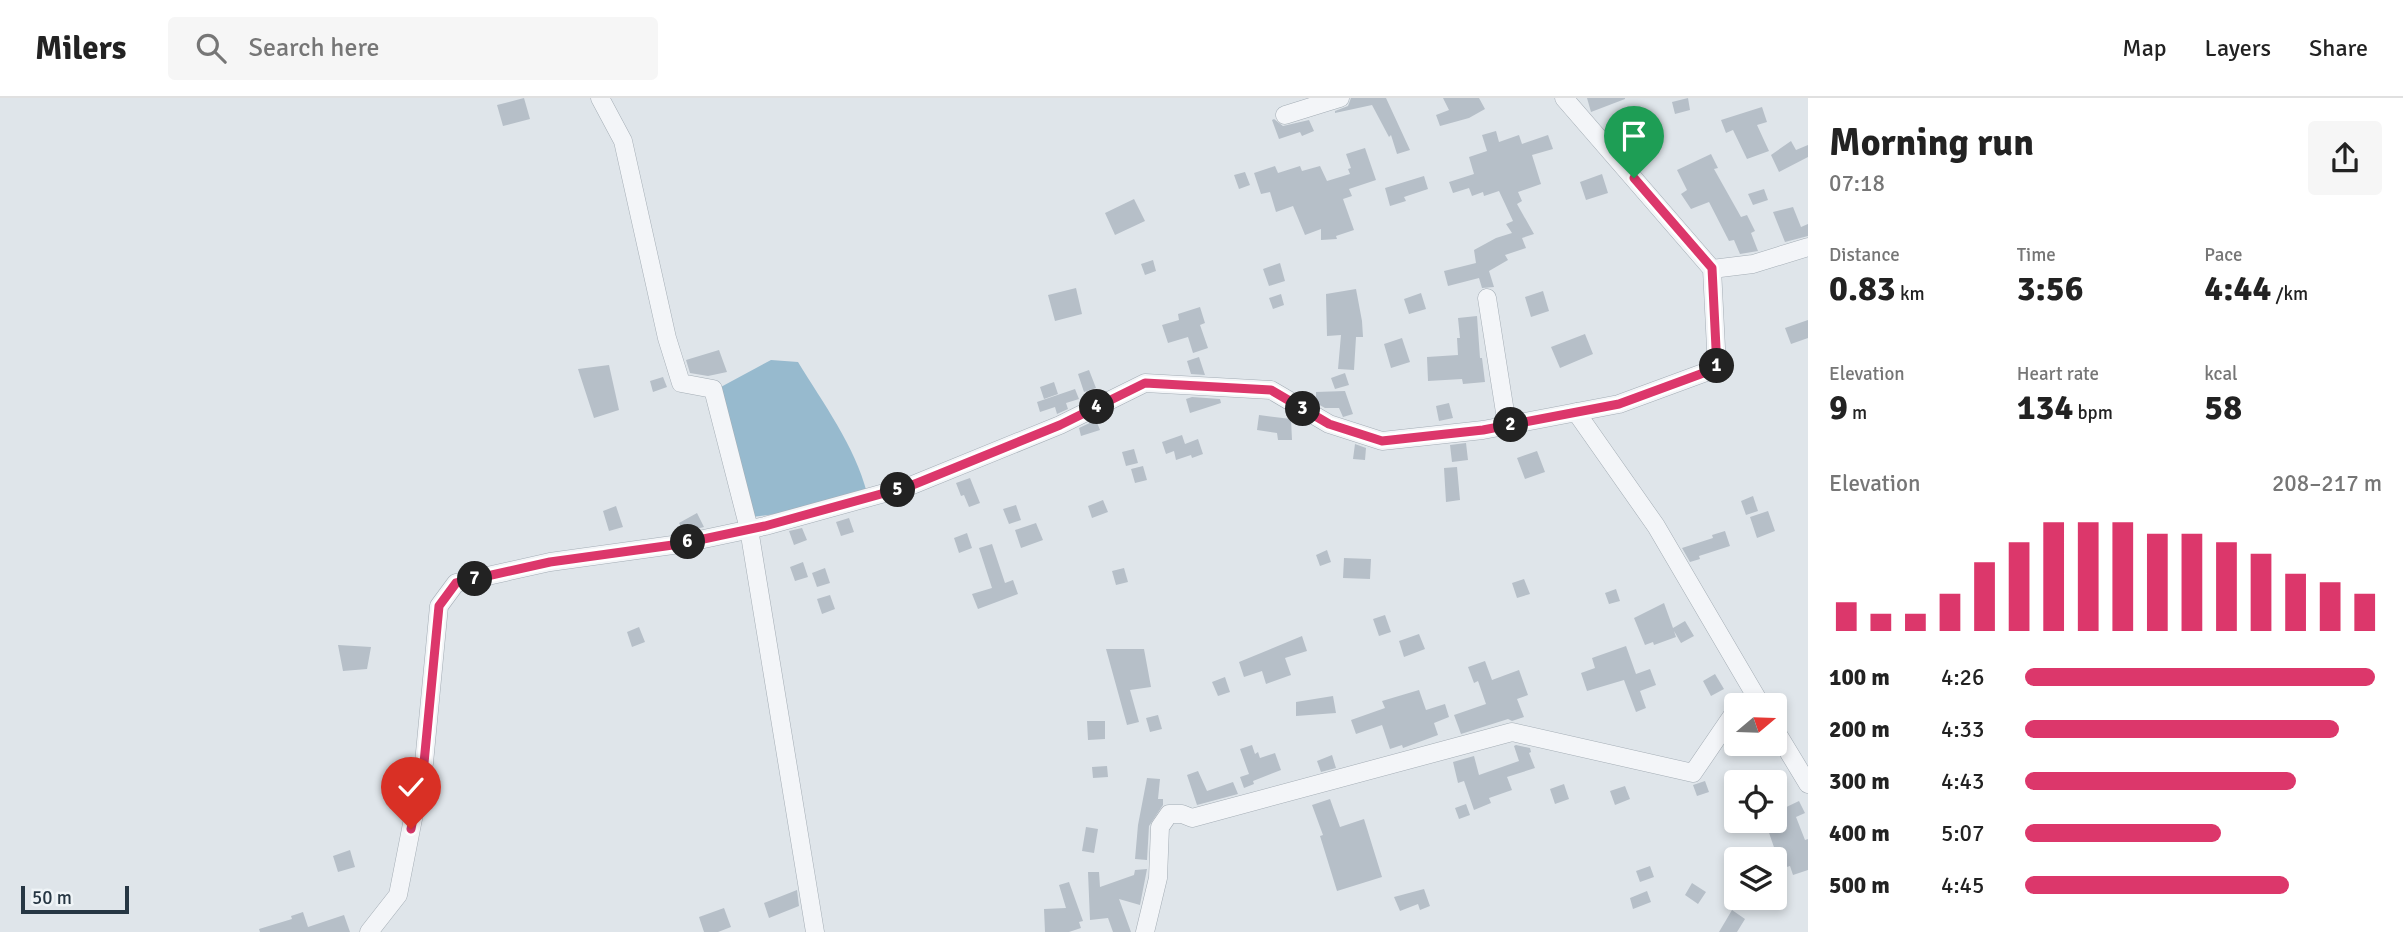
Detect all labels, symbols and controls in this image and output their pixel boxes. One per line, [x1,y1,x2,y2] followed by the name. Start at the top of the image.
[168,17,658,80] search box
[35,28,126,69] text: Milers
[192,29,230,67] icon: search
[248,32,380,64] text: Search here
[2122,33,2167,63] text: Map
[2205,33,2271,63] text: Layers
[2309,33,2368,63] text: Share
[1604,106,1664,178] pin
[1615,117,1653,155] icon: arrive
[1829,119,2034,166] text: Morning run
[2308,121,2382,195] button: share
[1829,169,1885,198] text: 07:18
[1829,243,1900,267] text: Distance
[2017,243,2056,267] text: Time
[2204,243,2243,267] text: Pace
[1829,267,1896,310] text: 0.83
[2017,267,2084,310] text: 3:56
[2204,267,2271,310] text: 4:44
[1896,282,1925,306] text: km
[2271,282,2308,306] text: /km
[1700,348,1734,384] pin: 1
[1711,353,1722,377] text: 1
[1829,362,1905,386] text: Elevation
[2017,362,2099,386] text: Heart rate
[2204,362,2238,386] text: kcal
[1829,386,1848,429] text: 9
[2017,386,2073,429] text: 134
[2204,386,2242,429] text: 58
[1080,390,1114,424] pin: 4
[1286,392,1320,426] pin: 3
[1091,394,1102,418] text: 4
[1297,396,1308,420] text: 3
[1848,401,1867,425] text: m
[2073,401,2113,425] text: bpm
[1494,408,1528,442] pin: 2
[1505,412,1516,436] text: 2
[1829,469,1921,498] text: Elevation
[2272,469,2382,498] text: 208–217 m
[880,472,916,508] pin: 5
[892,477,903,501] text: 5
[670,524,706,560] pin: 6
[682,529,693,553] text: 6
[458,561,492,596] pin: 7
[469,566,480,590] text: 7
[1829,663,1890,692] text: 100 m
[1941,663,1984,692] text: 4:26
[1724,693,1787,756] north arrow
[1724,693,1787,910] map controls
[1829,715,1890,744] text: 200 m
[1941,715,1984,744] text: 4:33
[381,757,441,829] pin
[1829,767,1890,796] text: 300 m
[1941,767,1984,796] text: 4:43
[392,768,430,806] icon: check
[1724,770,1787,833] button: locate
[1829,819,1890,848] text: 400 m
[1941,819,1984,848] text: 5:07
[1724,847,1787,910] button: layers
[1829,871,1890,900] text: 500 m
[1941,871,1984,900] text: 4:45
[21,883,130,915] scale bar
[32,886,72,910] text: 50 m

